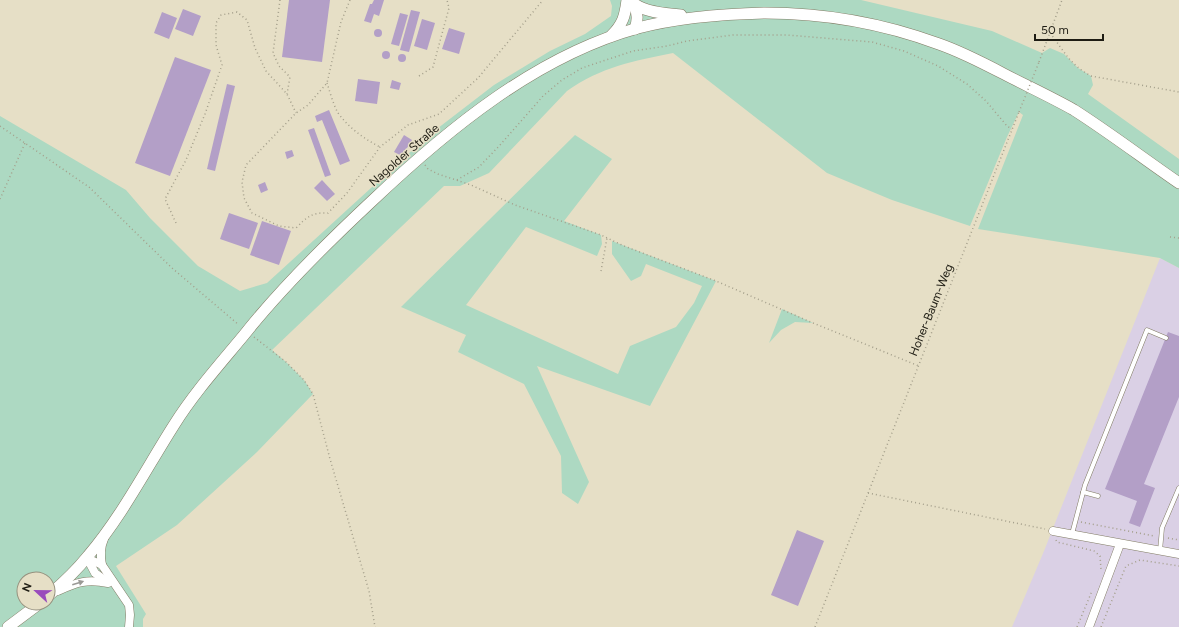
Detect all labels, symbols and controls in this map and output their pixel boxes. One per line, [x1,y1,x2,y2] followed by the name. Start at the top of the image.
[1035,16,1103,42] scale bar
[1041,23,1069,37] text: 50 m
[366,121,442,189] street label: Nagolder Straße
[906,262,956,358] street label: Hoher-Baum-Weg
[16,571,56,611] north arrow
[73,580,85,586] one-way arrow
[20,581,35,594] text: N

